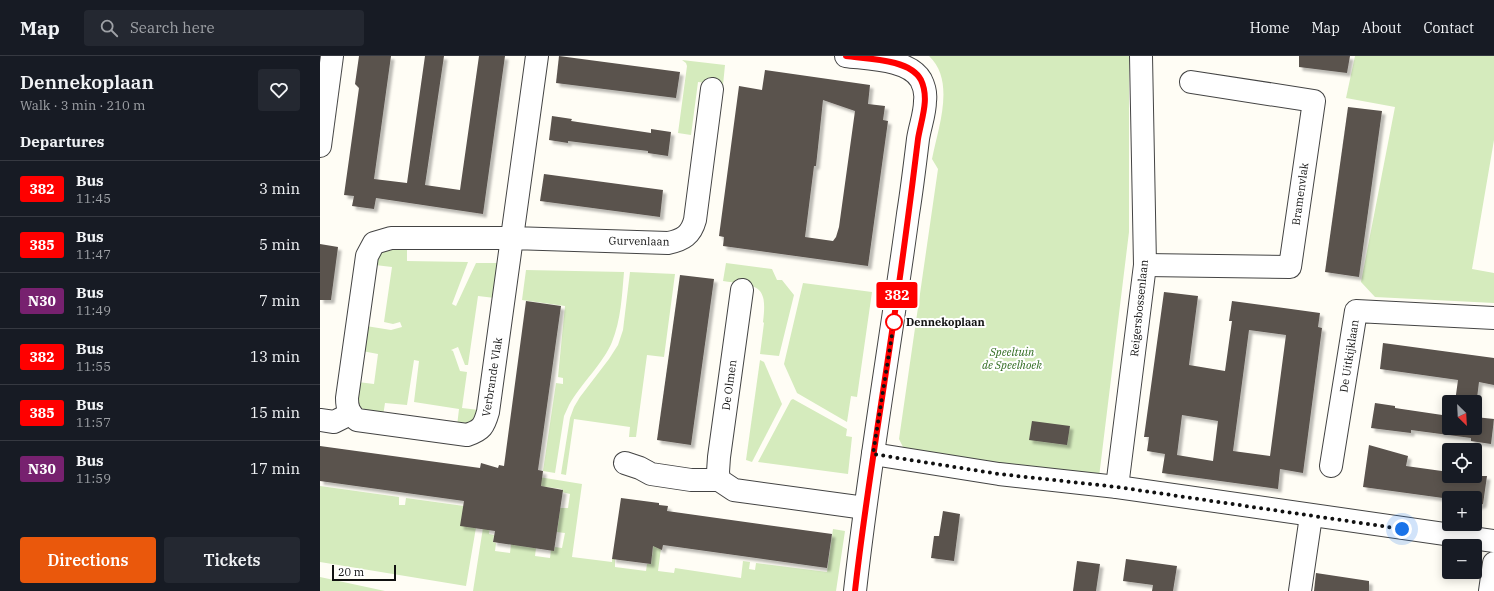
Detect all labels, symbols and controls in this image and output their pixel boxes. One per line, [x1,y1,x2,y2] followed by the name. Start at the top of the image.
[84,10,364,46] search box
[20,16,60,40] text: Map
[98,17,120,39] icon: search
[130,18,214,37] text: Search here
[1250,19,1289,37] text: Home
[1311,19,1340,37] text: Map
[1362,19,1401,37] text: About
[1423,19,1474,37] text: Contact
[258,69,300,111] button: heart
[20,70,154,94] text: Dennekoplaan
[20,97,145,114] text: Walk · 3 min · 210 m
[20,132,104,151] text: Departures
[1289,161,1311,226] street label: Bramenvlak
[76,171,104,190] text: Bus
[259,179,300,198] text: 3 min
[29,180,55,198] text: 382
[76,190,111,207] text: 11:45
[76,227,104,246] text: Bus
[608,233,670,249] street label: Gurvenlaan
[259,235,300,254] text: 5 min
[29,236,55,254] text: 385
[76,246,111,263] text: 11:47
[1127,259,1151,357] street label: Reigersbossenlaan
[874,282,920,308] line badge: 382
[76,283,104,302] text: Bus
[884,286,910,304] text: 382
[259,291,300,310] text: 7 min
[28,292,56,310] text: N30
[76,302,111,319] text: 11:49
[885,313,903,331] marker: Dennekoplaan
[906,315,985,329] place label: Dennekoplaan
[1336,319,1362,393] street label: De Uitkijklaan
[479,336,505,418] street label: Verbrande Vlak
[76,339,104,358] text: Bus
[982,345,1042,372] park label: Speeltuin de Speelhoek
[250,347,300,366] text: 13 min
[29,348,55,366] text: 382
[76,358,111,375] text: 11:55
[719,359,739,411] street label: De Olmen
[76,395,104,414] text: Bus
[1442,395,1482,435] north arrow
[1442,395,1482,579] map controls
[250,403,300,422] text: 15 min
[29,404,55,422] text: 385
[76,414,111,431] text: 11:57
[1442,443,1482,483] button: locate
[76,451,104,470] text: Bus
[250,459,300,478] text: 17 min
[28,460,56,478] text: N30
[76,470,111,487] text: 11:59
[1442,491,1482,531] button: +
[1392,519,1412,539] your location
[20,537,156,583] button: Directions
[164,537,300,583] button: Tickets
[1442,539,1482,579] button: −
[332,563,396,582] scale bar
[338,565,364,579] text: 20 m

